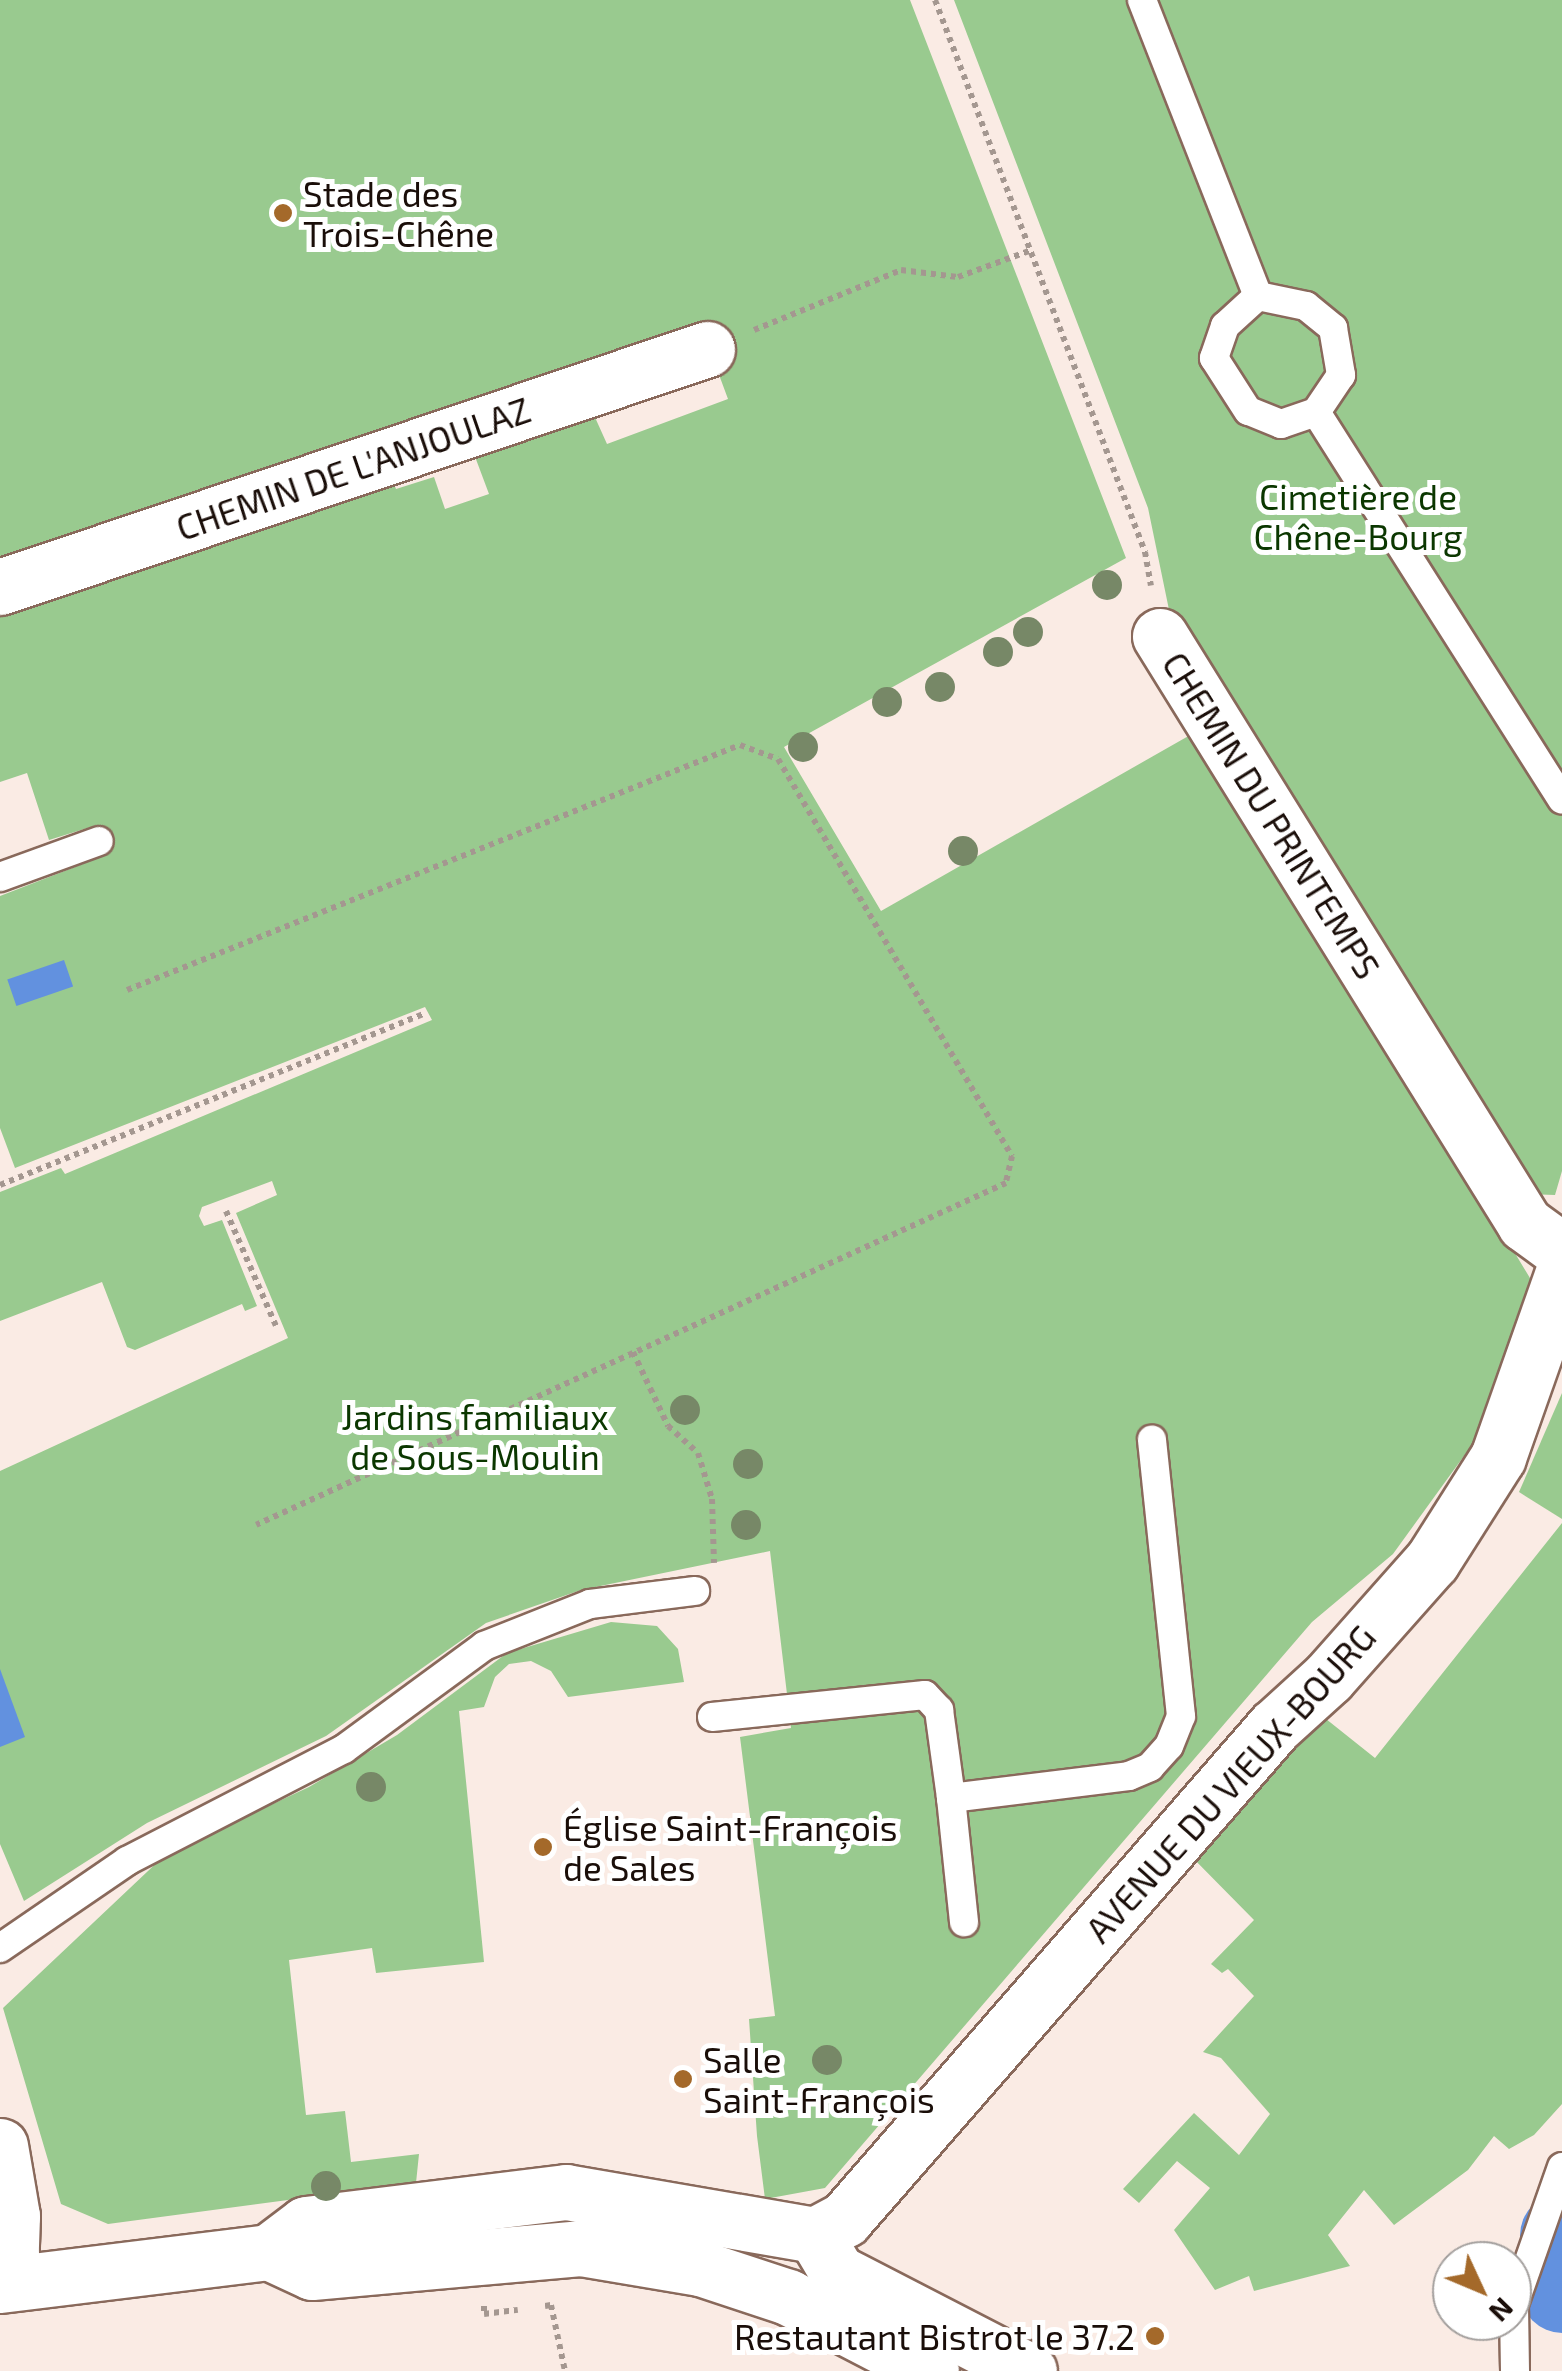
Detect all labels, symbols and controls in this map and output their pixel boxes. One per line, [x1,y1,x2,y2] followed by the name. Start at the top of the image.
[303,172,494,254] place label: Stade des Trois-Chêne
[272,202,294,224] marker: Stade des Trois-Chêne
[171,388,535,548] street label: CHEMIN DE L'ANJOULAZ
[1254,475,1462,557] park label: Cimetière de Chêne-Bourg
[1154,644,1390,986] street label: CHEMIN DU PRINTEMPS
[341,1395,609,1477] park label: Jardins familiaux de Sous-Moulin
[1076,1615,1384,1951] street label: AVENUE DU VIEUX-BOURG
[563,1806,897,1888] place label: Église Saint-François de Sales
[532,1836,554,1858] marker: Église Saint-François de Sales
[703,2038,935,2120] place label: Salle Saint-François
[672,2068,694,2090] marker: Salle Saint-François
[1432,2241,1532,2341] north arrow
[1483,2291,1521,2330] text: N
[734,2315,1135,2357] place label: Restautant Bistrot le 37.2
[1144,2325,1166,2347] marker: Restautant Bistrot le 37.2

